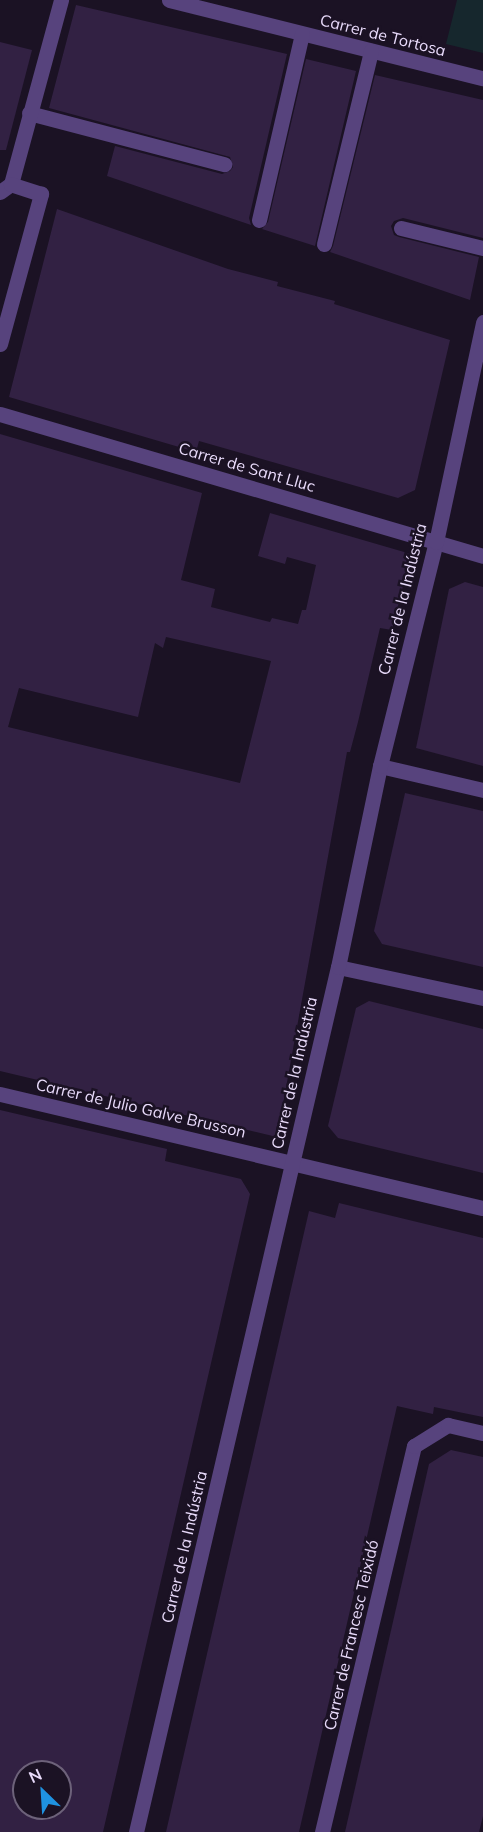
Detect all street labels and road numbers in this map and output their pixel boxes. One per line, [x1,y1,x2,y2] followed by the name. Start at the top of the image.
[318,10,448,60] street label: Carrer de Tortosa
[176,438,318,496] street label: Carrer de Sant Lluc
[374,521,430,677] street label: Carrer de la Indústria
[267,995,321,1151] street label: Carrer de la Indústria
[34,1074,248,1142] street label: Carrer de Julio Galve Brusson
[157,1469,211,1625] street label: Carrer de la Indústria
[320,1538,382,1732] street label: Carrer de Francesc Teixidó

